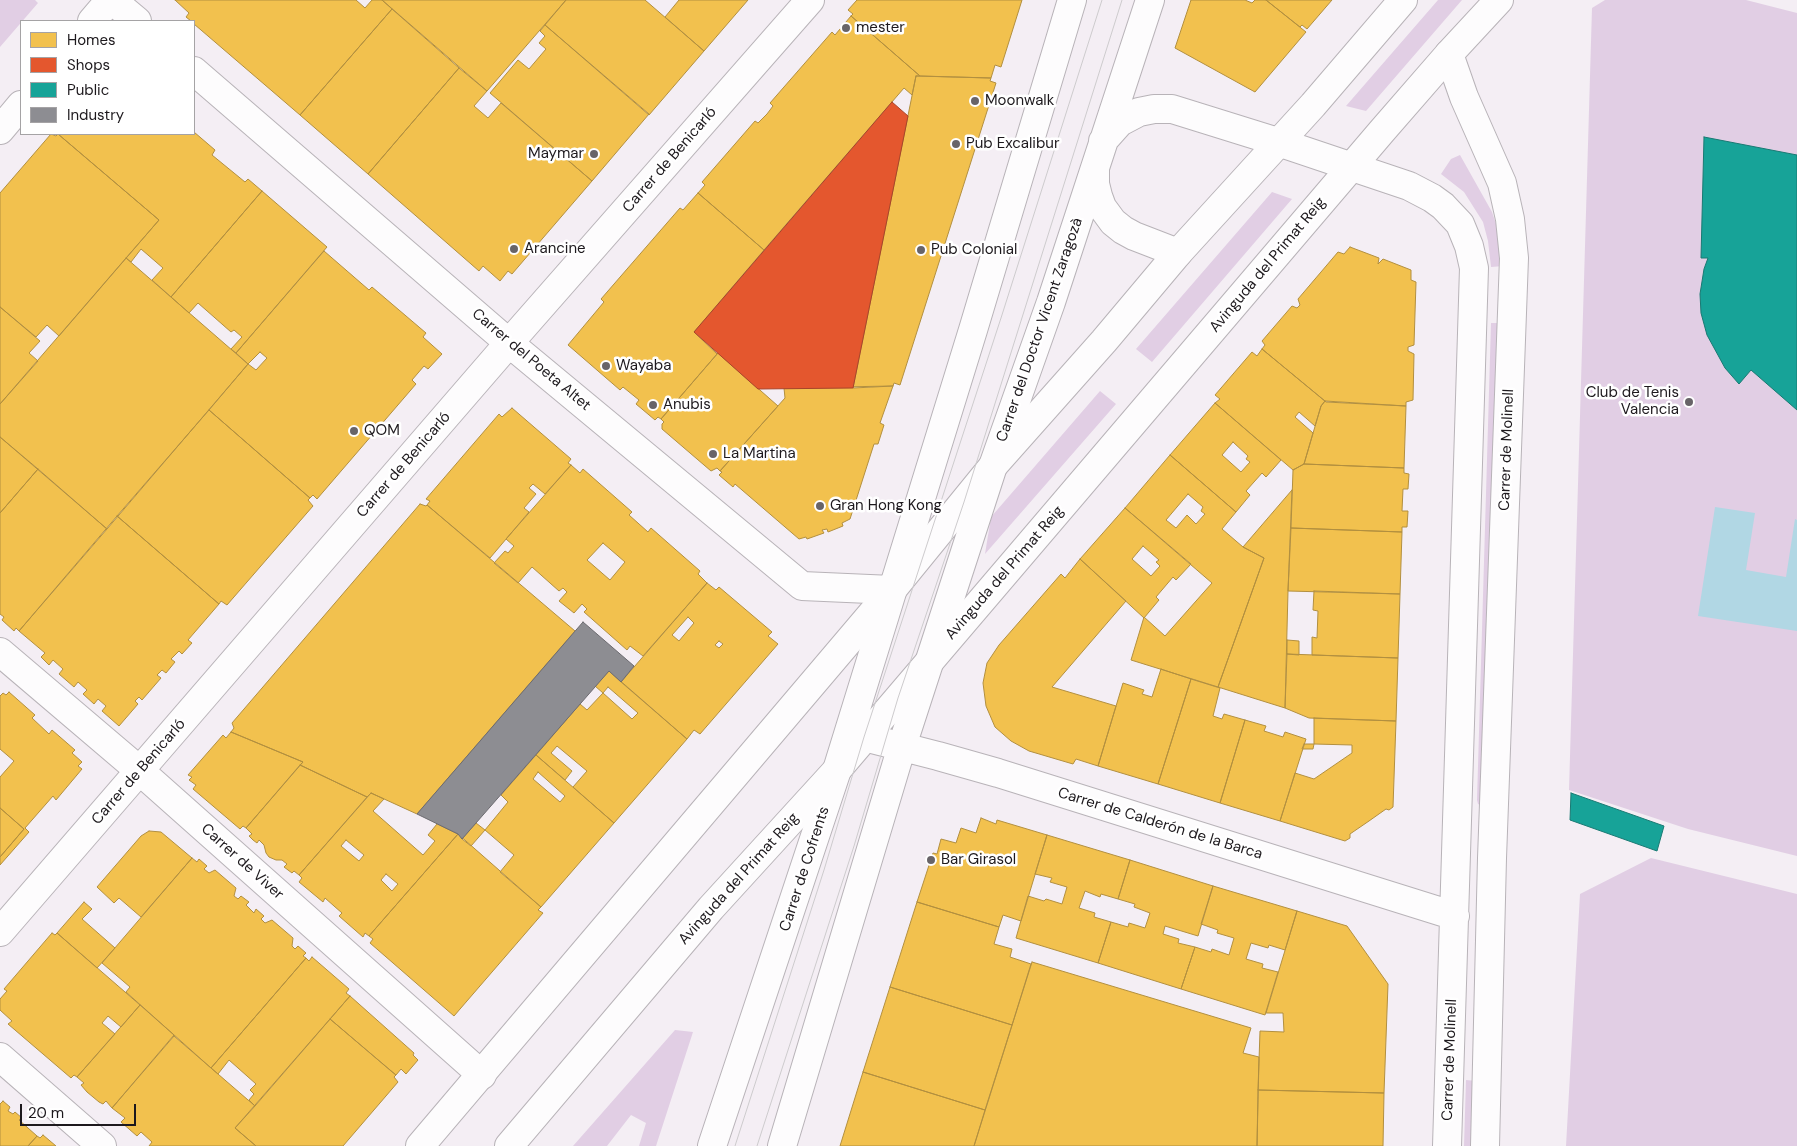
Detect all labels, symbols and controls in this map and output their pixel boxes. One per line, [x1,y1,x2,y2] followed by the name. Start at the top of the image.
[856,19,905,37] place label: mester
[20,20,195,135] legend
[840,22,852,34] marker: mester
[67,30,116,50] text: Homes
[67,55,110,75] text: Shops
[67,80,109,100] text: Public
[985,92,1054,110] place label: Moonwalk
[969,95,981,107] marker: Moonwalk
[619,104,721,216] street label: Carrer de Benicarló
[67,105,124,125] text: Industry
[966,135,1059,153] place label: Pub Excalibur
[950,138,962,150] marker: Pub Excalibur
[528,145,584,163] place label: Maymar
[588,148,600,160] marker: Maymar
[1206,194,1330,336] street label: Avinguda del Primat Reig
[993,216,1087,444] street label: Carrer del Doctor Vicent Zaragozà
[524,240,586,258] place label: Arancine
[931,241,1017,259] place label: Pub Colonial
[508,243,520,255] marker: Arancine
[915,244,927,256] marker: Pub Colonial
[468,305,594,415] street label: Carrer del Poeta Altet
[616,357,671,375] place label: Wayaba
[600,360,612,372] marker: Wayaba
[1586,384,1679,419] place label: Club de Tenis Valencia
[1496,389,1518,511] street label: Carrer de Molinell
[663,396,711,414] place label: Anubis
[1683,396,1695,408] marker: Club de Tenis Valencia
[647,399,659,411] marker: Anubis
[353,409,455,521] street label: Carrer de Benicarló
[364,422,400,440] place label: QOM
[348,425,360,437] marker: QOM
[723,445,796,463] place label: La Martina
[707,448,719,460] marker: La Martina
[830,497,942,515] place label: Gran Hong Kong
[814,500,826,512] marker: Gran Hong Kong
[942,503,1068,643] street label: Avinguda del Primat Reig
[88,716,190,828] street label: Carrer de Benicarló
[1055,784,1265,864] street label: Carrer de Calderón de la Barca
[776,804,834,934] street label: Carrer de Cofrents
[675,809,803,949] street label: Avinguda del Primat Reig
[197,820,287,904] street label: Carrer de Viver
[941,851,1016,869] place label: Bar Girasol
[925,854,937,866] marker: Bar Girasol
[1439,999,1461,1121] street label: Carrer de Molinell
[22,1094,139,1126] scale bar
[28,1103,64,1123] text: 20 m

